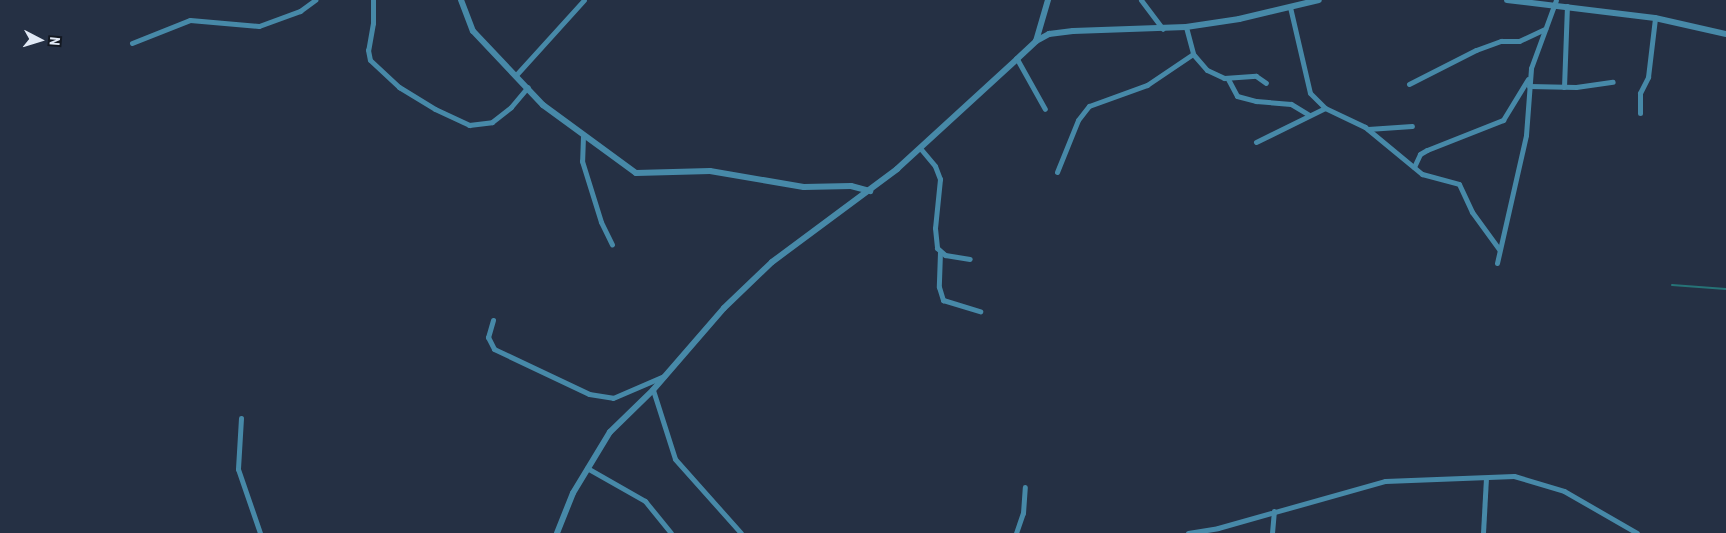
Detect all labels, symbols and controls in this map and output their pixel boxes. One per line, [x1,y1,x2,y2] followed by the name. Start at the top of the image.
[15,15,65,65] north arrow
[47,36,63,46] text: N

